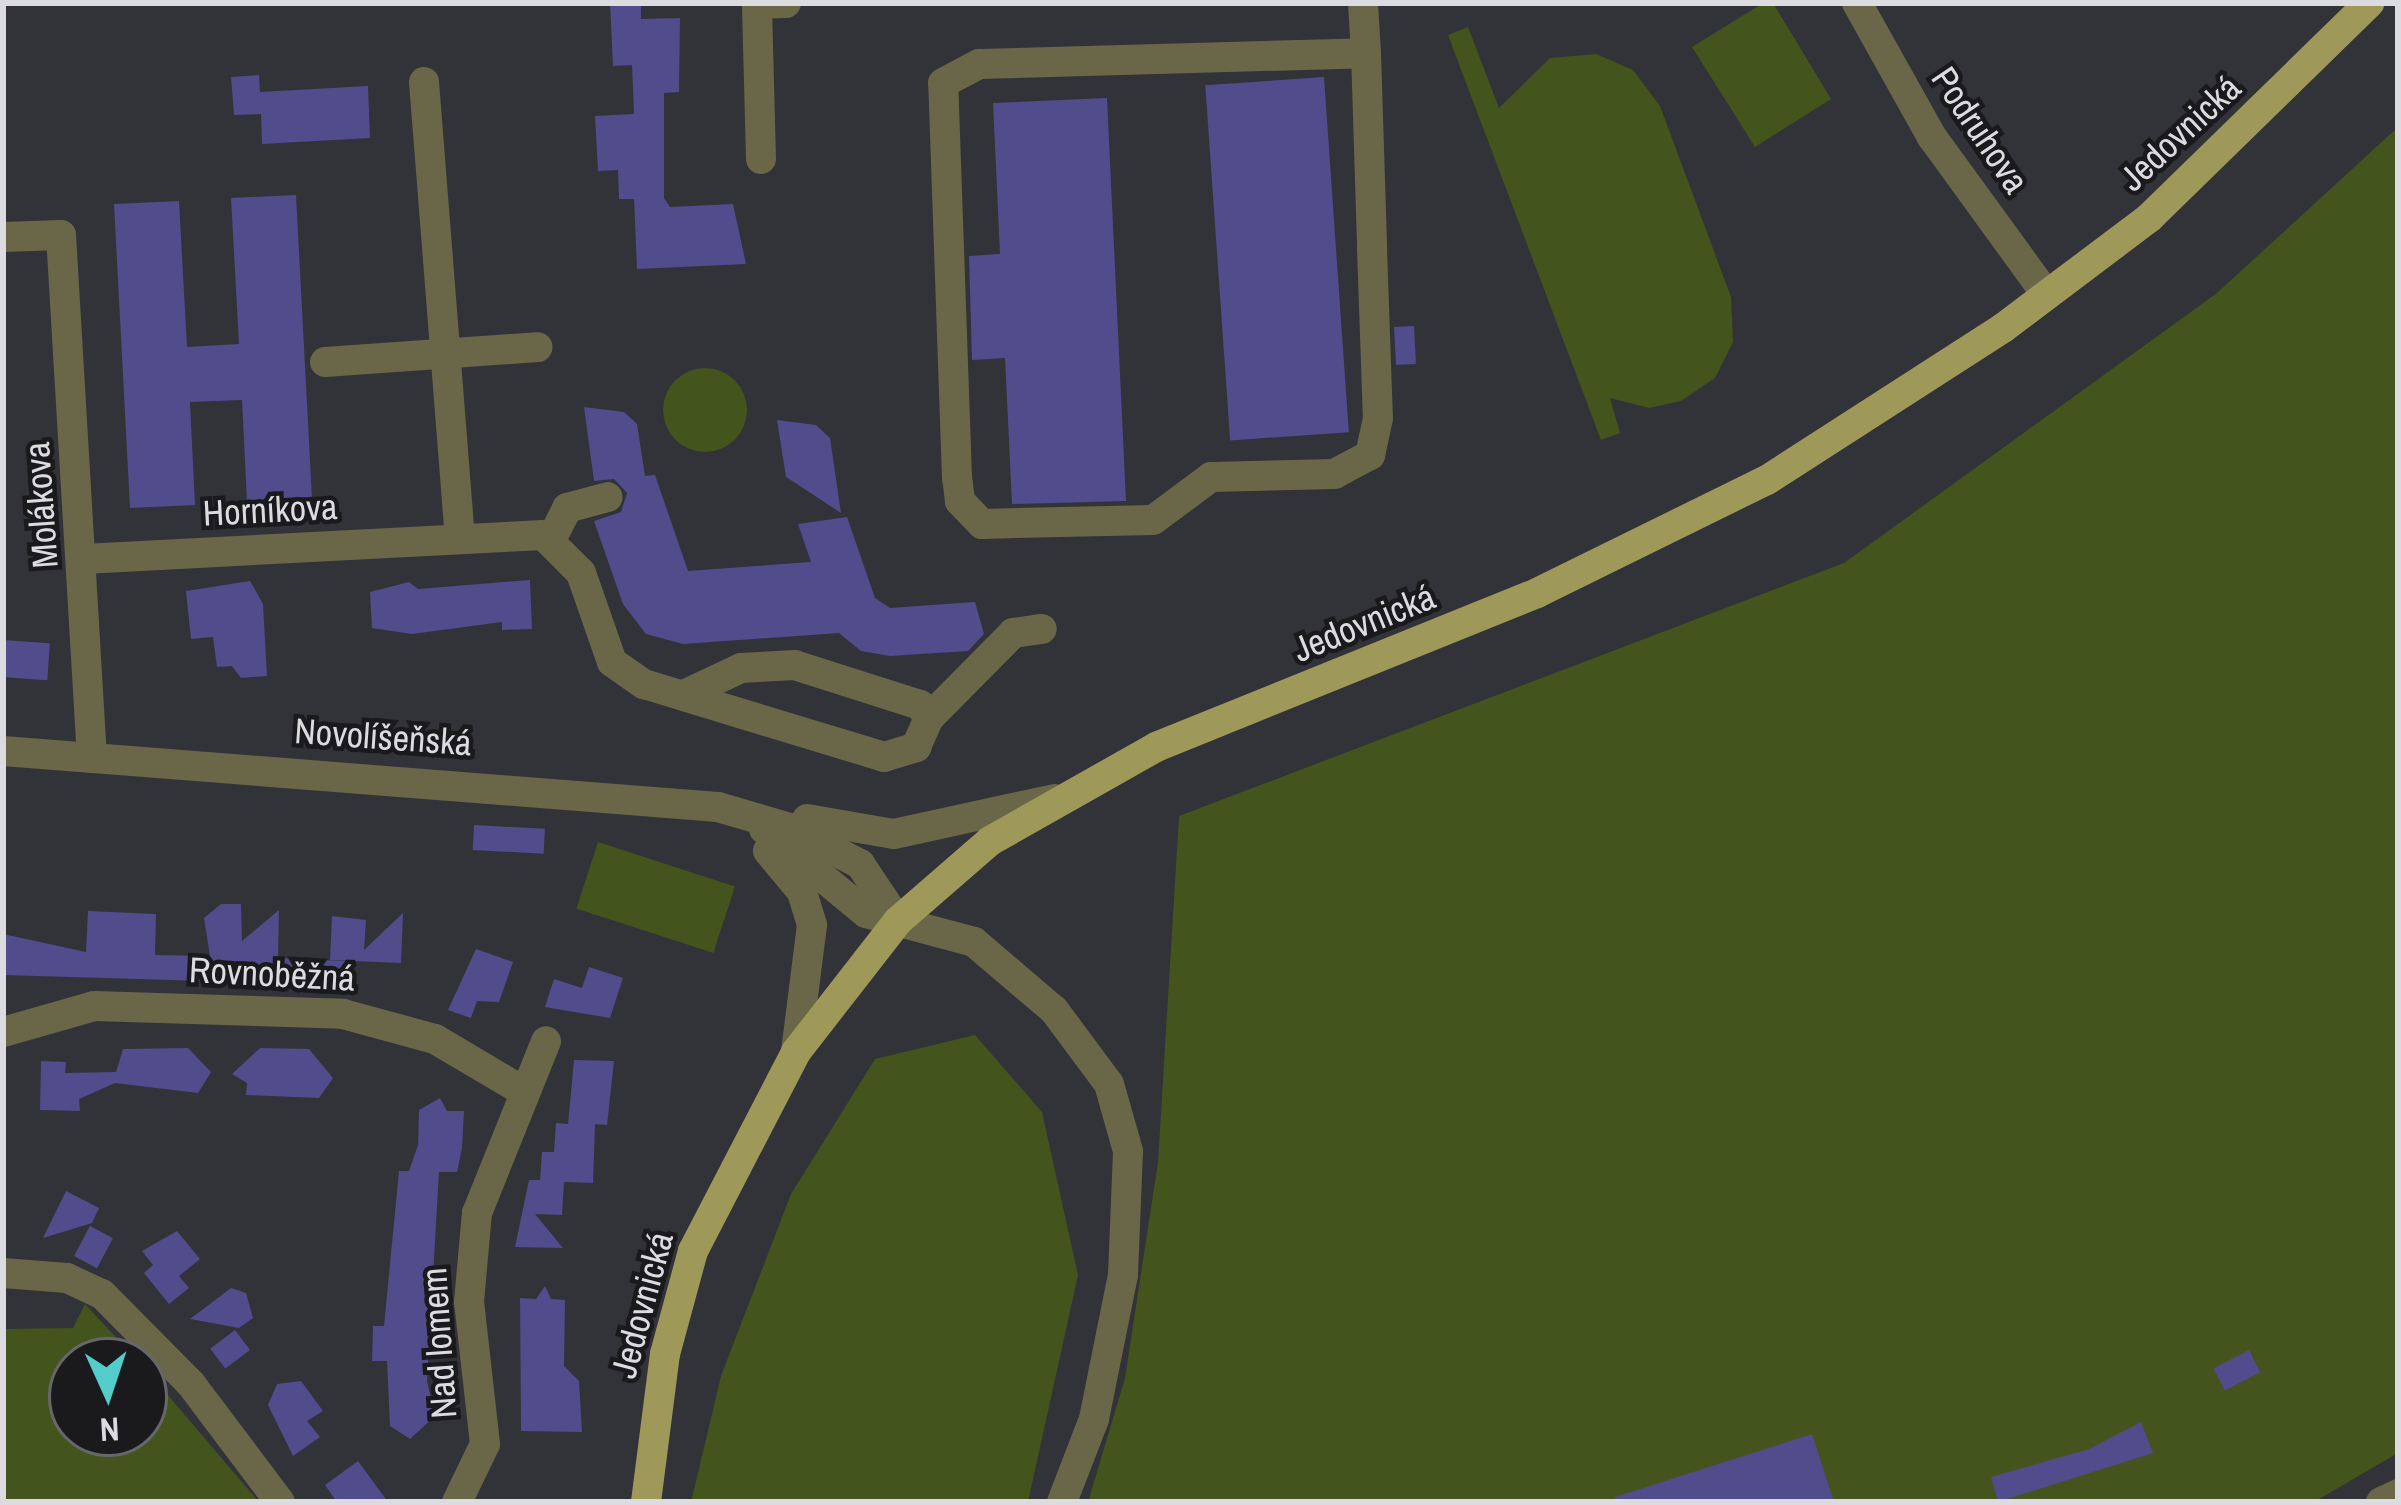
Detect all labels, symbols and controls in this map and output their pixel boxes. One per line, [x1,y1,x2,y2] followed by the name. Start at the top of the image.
[1922,59,2038,201] street label: Podruhova
[2111,66,2249,200] street label: Jedovnická
[15,440,67,570] street label: Molákova
[202,485,338,535] street label: Horníkova
[1287,575,1441,671] street label: Jedovnická
[293,709,473,765] street label: Novolíšeňská
[188,948,356,1000] street label: Rovnoběžná
[602,1227,682,1383] street label: Jedovnická
[412,1266,466,1420] street label: Nad lomem
[48,1337,168,1457] north arrow
[99,1407,121,1452] text: N

